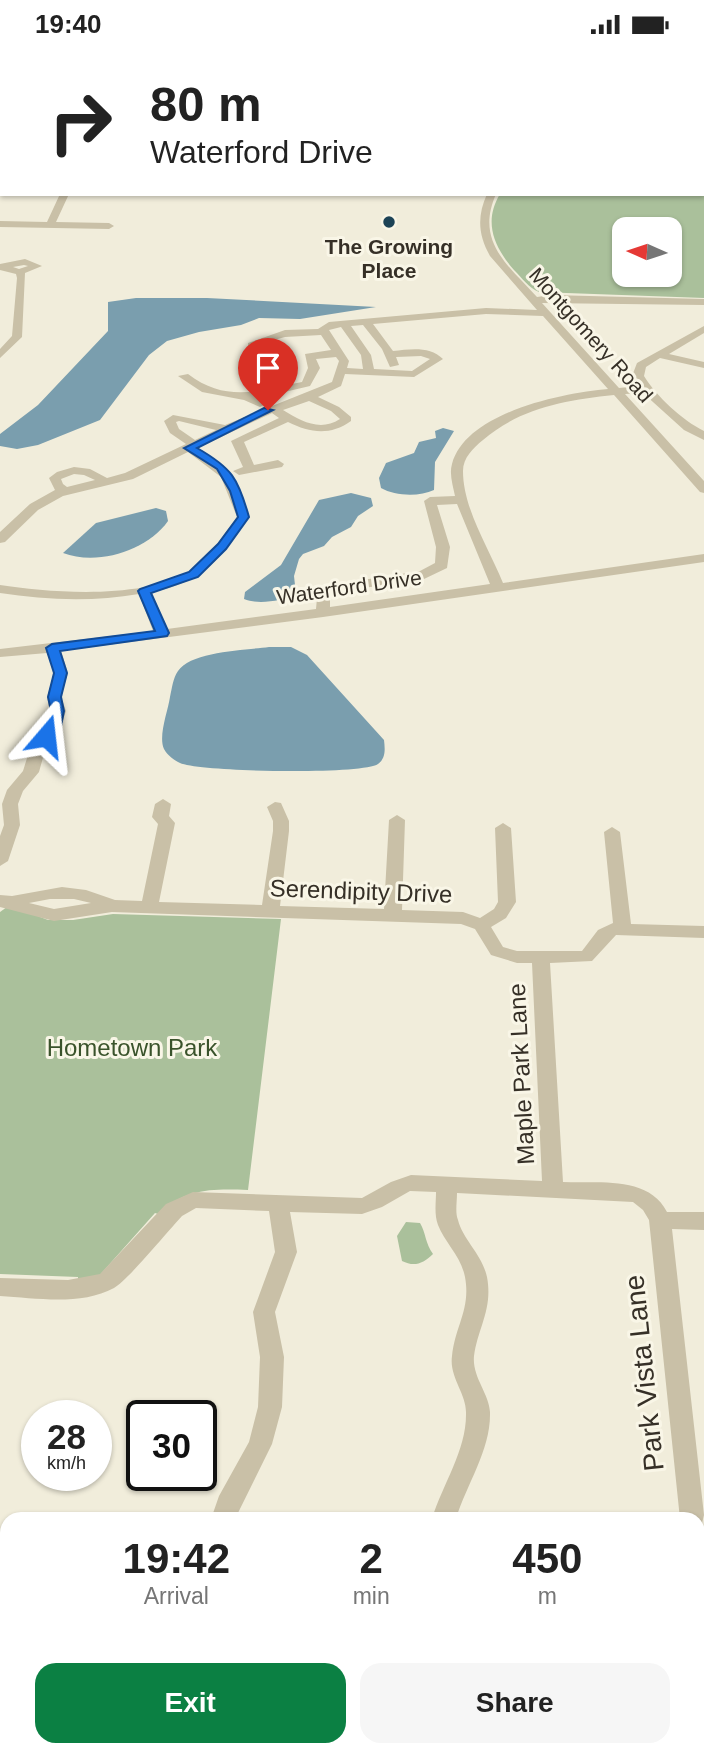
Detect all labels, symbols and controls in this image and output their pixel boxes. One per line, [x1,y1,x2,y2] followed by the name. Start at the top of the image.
[35,9,102,39] text: 19:40
[35,77,126,168] icon: right
[150,77,262,131] text: 80 m
[150,134,373,170] text: Waterford Drive
[381,214,397,230] marker: The Growing Place
[612,217,682,287] north arrow
[612,217,682,287] map controls
[325,235,453,282] place label: The Growing Place
[525,263,657,407] street label: Montgomery Road
[238,338,298,410] pin
[249,349,287,387] icon: arrive
[275,565,423,609] street label: Waterford Drive
[9,699,83,773] position arrow
[269,874,453,908] street label: Serendipity Drive
[503,983,539,1165] street label: Maple Park Lane
[47,1034,218,1061] park label: Hometown Park
[618,1273,670,1473] street label: Park Vista Lane
[126,1400,217,1491] speed limit sign: 30
[47,1417,86,1456] text: 28
[47,1453,86,1473] text: km/h
[123,1535,230,1582] text: 19:42
[359,1535,383,1582] text: 2
[512,1535,582,1582] text: 450
[144,1583,209,1609] text: Arrival
[353,1583,390,1609] text: min
[538,1583,557,1609] text: m
[35,1663,346,1743] button: Exit
[360,1663,670,1743] button: Share

